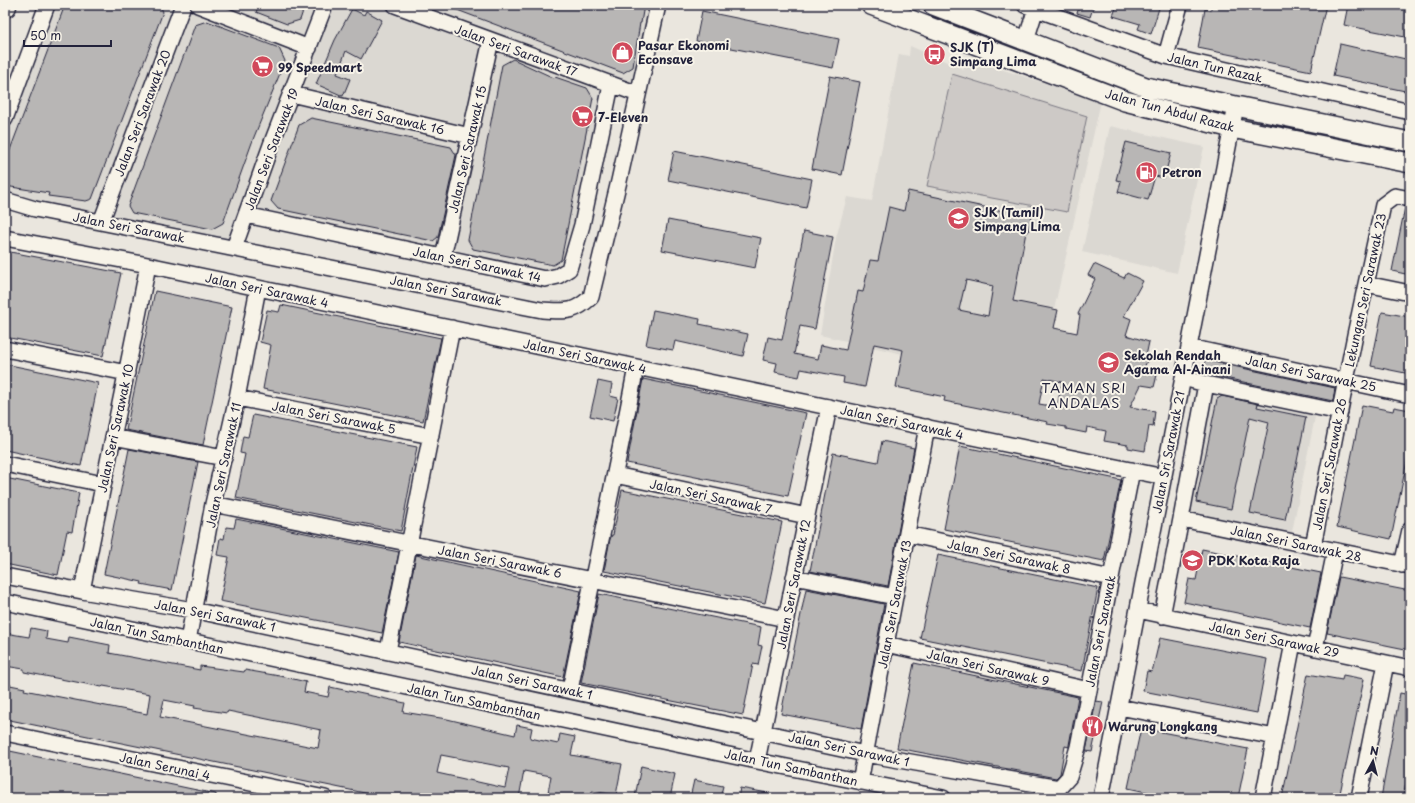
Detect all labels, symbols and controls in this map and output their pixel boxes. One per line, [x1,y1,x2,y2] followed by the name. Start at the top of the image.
[452,19,580,81] street label: Jalan Seri Sarawak 17
[24,22,111,48] scale bar
[30,26,61,44] text: 50 m
[638,36,730,68] place label: Pasar Ekonomi Econsave
[950,38,1037,70] place label: SJK (T) Simpang Lima
[609,39,635,65] shop icon: Pasar Ekonomi Econsave
[922,41,948,67] bus stop icon: SJK (T) Simpang Lima
[109,47,175,179] street label: Jalan Seri Sarawak 20
[1166,47,1264,87] street label: Jalan Tun Razak
[250,54,276,80] supermarket icon: 99 Speedmart
[278,58,363,76] place label: 99 Speedmart
[444,83,490,215] street label: Jalan Seri Sarawak 15
[1103,84,1237,136] street label: Jalan Tun Abdul Razak
[239,85,303,213] street label: Jalan Seri Sarawak 19
[314,91,446,139] street label: Jalan Seri Sarawak 16
[570,104,596,130] supermarket icon: 7-Eleven
[598,108,648,126] place label: 7-Eleven
[1133,159,1159,185] fuel station icon: Petron
[1162,163,1202,181] place label: Petron
[974,203,1061,235] place label: SJK (Tamil) Simpang Lima
[945,206,971,232] school or university icon: SJK (Tamil) Simpang Lima
[71,207,187,247] street label: Jalan Seri Sarawak
[1340,211,1390,369] street label: Lekungan Seri Sarawak 23
[411,242,543,286] street label: Jalan Seri Sarawak 14
[204,268,330,312] street label: Jalan Seri Sarawak 4
[388,270,504,310] street label: Jalan Seri Sarawak
[522,334,648,378] street label: Jalan Seri Sarawak 4
[1124,346,1231,378] place label: Sekolah Rendah Agama Al-Ainani
[1096,349,1122,375] school or university icon: Sekolah Rendah Agama Al-Ainani
[1244,350,1378,396] street label: Jalan Seri Sarawak 25
[93,362,137,494] street label: Jalan Seri Sarawak 10
[1042,378,1126,412] district label: TAMAN SRI ANDALAS
[1147,389,1189,515] street label: Jalan Sri Sarawak 21
[271,396,398,438] street label: Jalan Seri Sarawak 5
[1307,397,1351,531] street label: Jalan Seri Sarawak 26
[839,400,965,444] street label: Jalan Seri Sarawak 4
[201,401,245,529] street label: Jalan Seri Sarawak 11
[648,474,774,518] street label: Jalan Seri Sarawak 7
[772,517,814,651] street label: Jalan Seri Sarawak 12
[1229,520,1363,566] street label: Jalan Seri Sarawak 28
[946,534,1072,578] street label: Jalan Seri Sarawak 8
[873,538,915,670] street label: Jalan Seri Sarawak 13
[437,540,564,582] street label: Jalan Seri Sarawak 6
[1180,547,1206,573] school or university icon: PDK Kota Raja
[1208,551,1300,569] place label: PDK Kota Raja
[1080,573,1120,689] street label: Jalan Seri Sarawak
[153,594,277,636] street label: Jalan Seri Sarawak 1
[89,612,225,658] street label: Jalan Tun Sambanthan
[1207,616,1341,662] street label: Jalan Seri Sarawak 29
[925,644,1051,690] street label: Jalan Seri Sarawak 9
[470,660,594,704] street label: Jalan Seri Sarawak 1
[406,678,542,724] street label: Jalan Tun Sambanthan
[1079,713,1105,739] restaurant icon: Warung Longkang
[1108,717,1218,735] place label: Warung Longkang
[787,727,911,771] street label: Jalan Seri Sarawak 1
[1353,741,1393,781] north arrow
[1369,742,1380,760] text: N
[723,744,859,790] street label: Jalan Tun Sambanthan
[118,748,212,784] street label: Jalan Serunai 4

